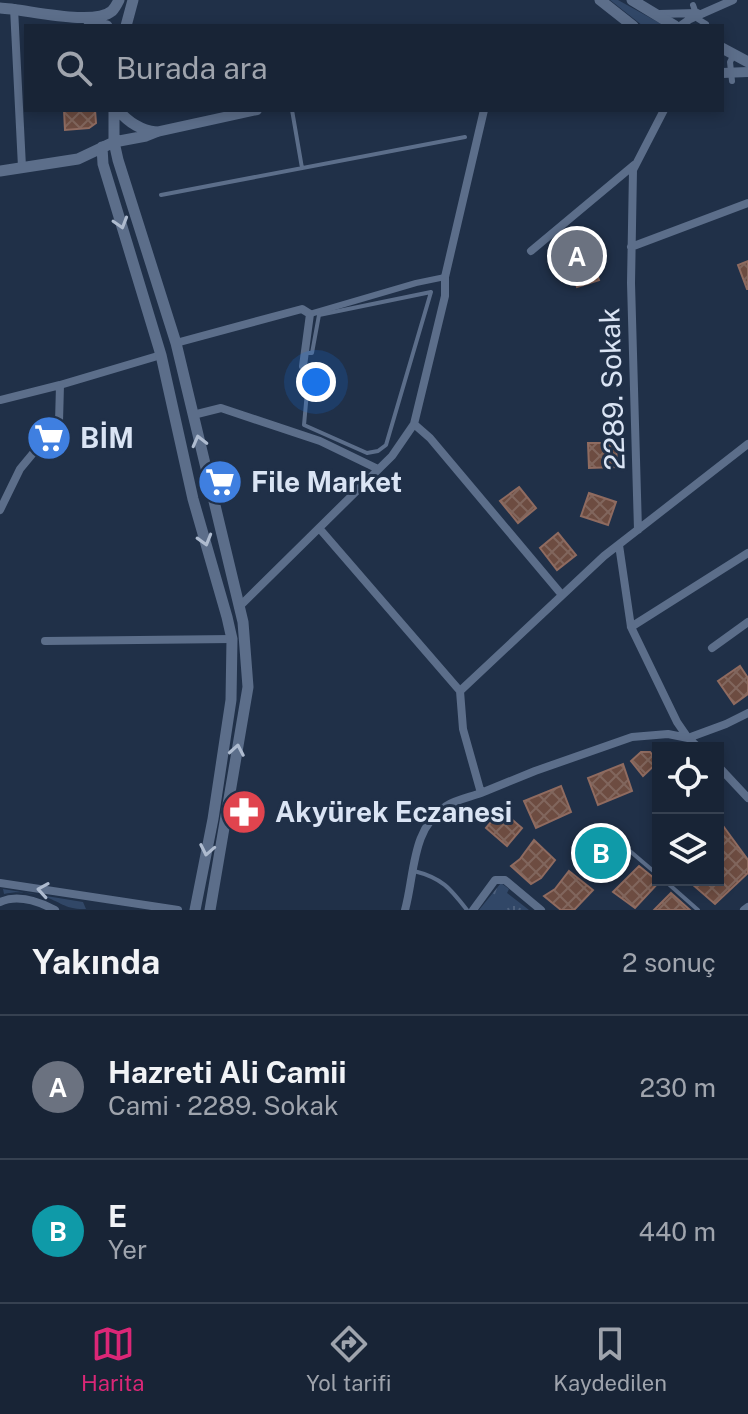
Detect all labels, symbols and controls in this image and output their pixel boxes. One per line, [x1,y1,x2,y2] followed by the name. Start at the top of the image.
[24,24,724,112] search box
[52,46,96,90] icon: search
[116,50,268,86] text: Burada ara
[112,215,128,229] one-way arrow
[551,226,603,286] pin: A
[592,307,631,471] street label: 2289. Sokak
[296,362,336,402] your location
[25,414,73,462] supermarket icon: BİM
[80,421,134,454] place label: BİM
[191,434,208,448] one-way arrow
[196,458,244,506] supermarket icon: File Market
[251,465,402,498] place label: File Market
[195,533,212,547] one-way arrow
[652,742,724,886] map controls
[652,742,724,814] button: locate
[228,743,245,757] one-way arrow
[220,788,268,836] pharmacy icon: Akyürek Eczanesi
[275,795,512,828] place label: Akyürek Eczanesi
[652,814,724,886] button: layers
[575,823,627,883] pin: B
[199,843,216,857] one-way arrow
[36,882,50,899] one-way arrow
[32,942,160,982] text: Yakında
[622,947,716,978] text: 2 sonuç
[108,1054,346,1090] text: Hazreti Ali Camii
[49,1072,67,1103] text: A
[640,1072,716,1103] text: 230 m
[108,1090,339,1121] text: Cami · 2289. Sokak
[108,1198,127,1234] text: E
[49,1216,67,1247] text: B
[639,1216,716,1247] text: 440 m
[108,1234,147,1265] text: Yer
[81,1322,144,1396] tab: Harita
[306,1322,391,1396] tab: Yol tarifi
[553,1322,667,1396] tab: Kaydedilen

